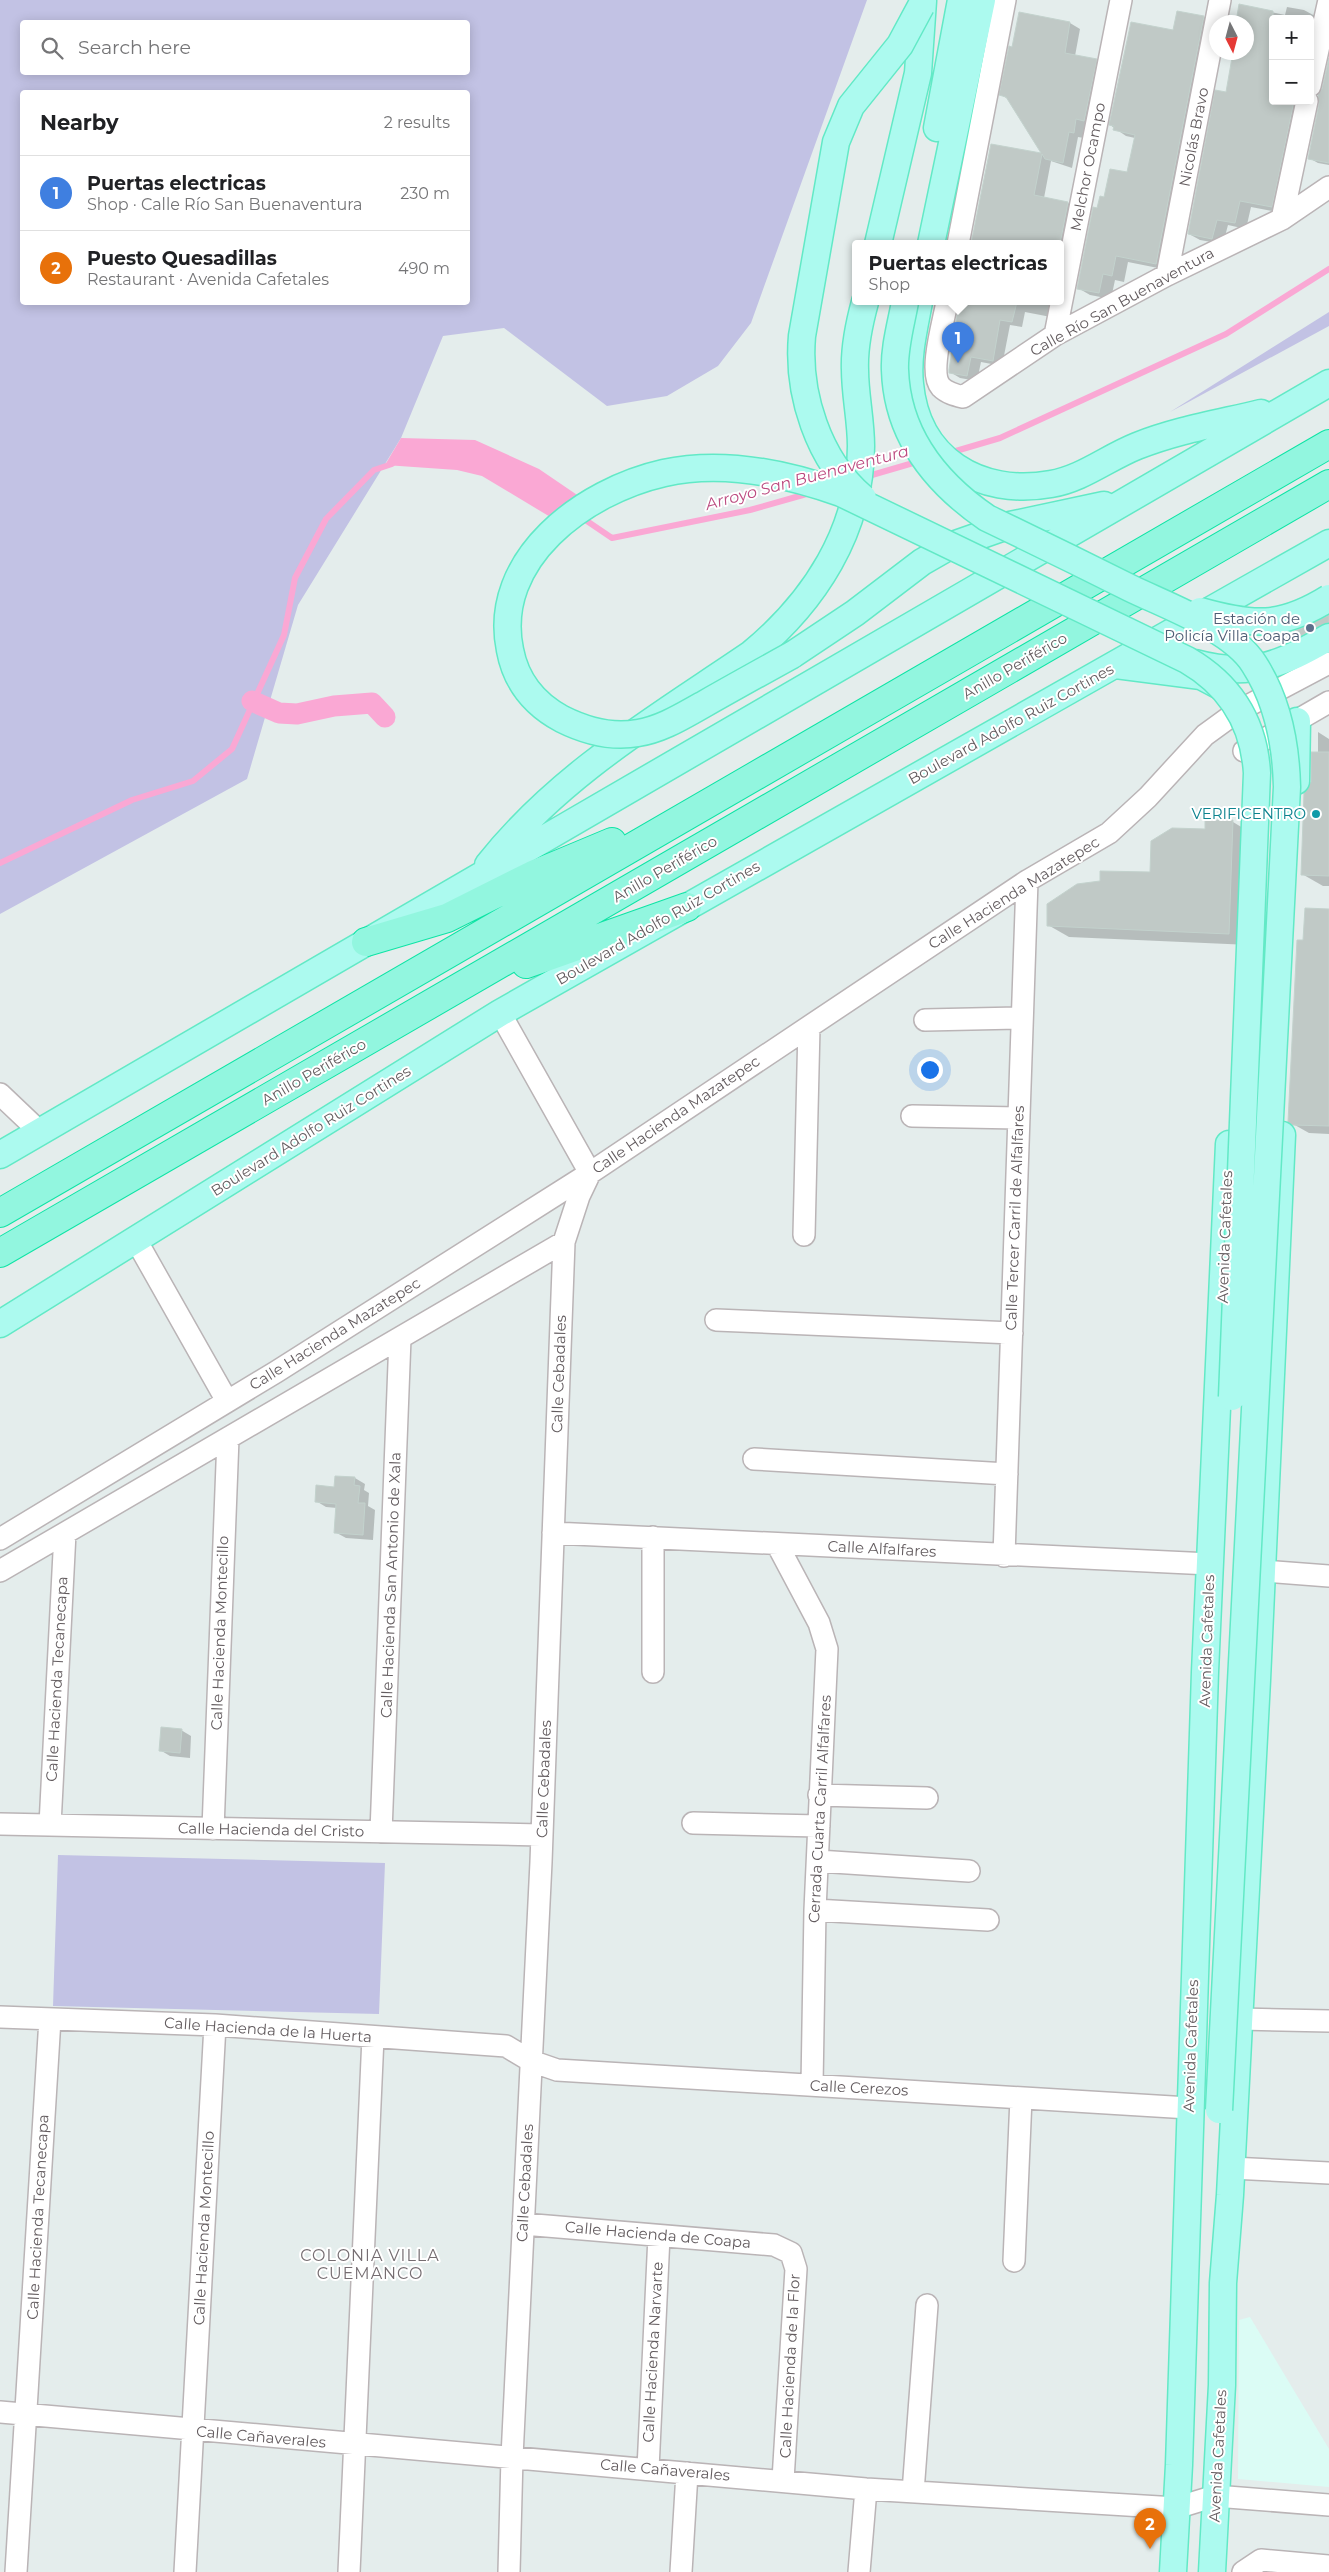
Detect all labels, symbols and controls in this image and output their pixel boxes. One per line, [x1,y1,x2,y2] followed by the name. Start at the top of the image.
[1209,15,1254,60] north arrow
[1269,15,1314,105] map controls
[1269,15,1314,60] button: +
[20,20,470,75] search box
[38,34,66,62] icon: search
[78,36,191,59] text: Search here
[1269,60,1314,105] button: −
[1175,86,1212,188] street label: Nicolás Bravo
[1066,101,1109,233] street label: Melchor Ocampo
[40,110,119,135] text: Nearby
[384,113,450,132] text: 2 results
[87,172,266,195] text: Puertas electricas
[53,184,59,203] text: 1
[400,184,450,203] text: 230 m
[87,195,362,214] text: Shop · Calle Río San Buenaventura
[852,240,1064,305] popup
[1026,243,1217,360] street label: Calle Río San Buenaventura
[87,247,277,270] text: Puesto Quesadillas
[869,252,1047,275] text: Puertas electricas
[51,259,61,278] text: 2
[398,259,450,278] text: 490 m
[87,270,329,289] text: Restaurant · Avenida Cafetales
[869,275,910,294] text: Shop
[942,322,974,363] pin: 1
[703,441,911,514] water label: Arroyo San Buenaventura
[1164,609,1300,645] place label: Estación de Policía Villa Coapa
[1304,622,1316,634] marker: Estación de Policía Villa Coapa
[959,628,1070,703] street label: Anillo Periférico
[905,659,1117,788] street label: Boulevard Adolfo Ruiz Cortines
[1191,804,1306,823] place label: VERIFICENTRO
[1310,808,1322,820] marker: VERIFICENTRO
[609,831,720,906] street label: Anillo Periférico
[925,832,1103,953] street label: Calle Hacienda Mazatepec
[553,856,763,989] street label: Boulevard Adolfo Ruiz Cortines
[258,1034,369,1109] street label: Anillo Periférico
[588,1051,763,1178] street label: Calle Hacienda Mazatepec
[917,1057,943,1083] your location
[207,1061,414,1200] street label: Boulevard Adolfo Ruiz Cortines
[1001,1105,1028,1331] street label: Calle Tercer Carril de Alfalfares
[1213,1170,1236,1304] street label: Avenida Cafetales
[246,1273,424,1394] street label: Calle Hacienda Mazatepec
[547,1315,570,1433] street label: Calle Cebadales
[376,1452,405,1718] street label: Calle Hacienda San Antonio de Xala
[207,1535,232,1731] street label: Calle Hacienda Montecillo
[827,1536,937,1561] street label: Calle Alfalfares
[1195,1574,1218,1708] street label: Avenida Cafetales
[42,1576,71,1782] street label: Calle Hacienda Tecanecapa
[804,1694,835,1923] street label: Cerrada Cuarta Carril Alfalfares
[532,1720,555,1838] street label: Calle Cebadales
[178,1818,364,1841] street label: Calle Hacienda del Cristo
[1179,1979,1202,2113] street label: Avenida Cafetales
[164,2013,373,2046] street label: Calle Hacienda de la Huerta
[809,2075,909,2100] street label: Calle Cerezos
[23,2114,52,2320] street label: Calle Hacienda Tecanecapa
[512,2123,537,2242] street label: Calle Cebadales
[189,2130,218,2326] street label: Calle Hacienda Montecillo
[564,2217,752,2252] street label: Calle Hacienda de Coapa
[300,2246,440,2283] district label: COLONIA VILLA CUEMANCO
[638,2261,667,2443] street label: Calle Hacienda Narvarte
[775,2273,804,2459] street label: Calle Hacienda de la Flor
[1205,2389,1230,2523] street label: Avenida Cafetales
[195,2421,327,2452] street label: Calle Cañaverales
[599,2454,731,2485] street label: Calle Cañaverales
[1134,2508,1166,2549] pin: 2

